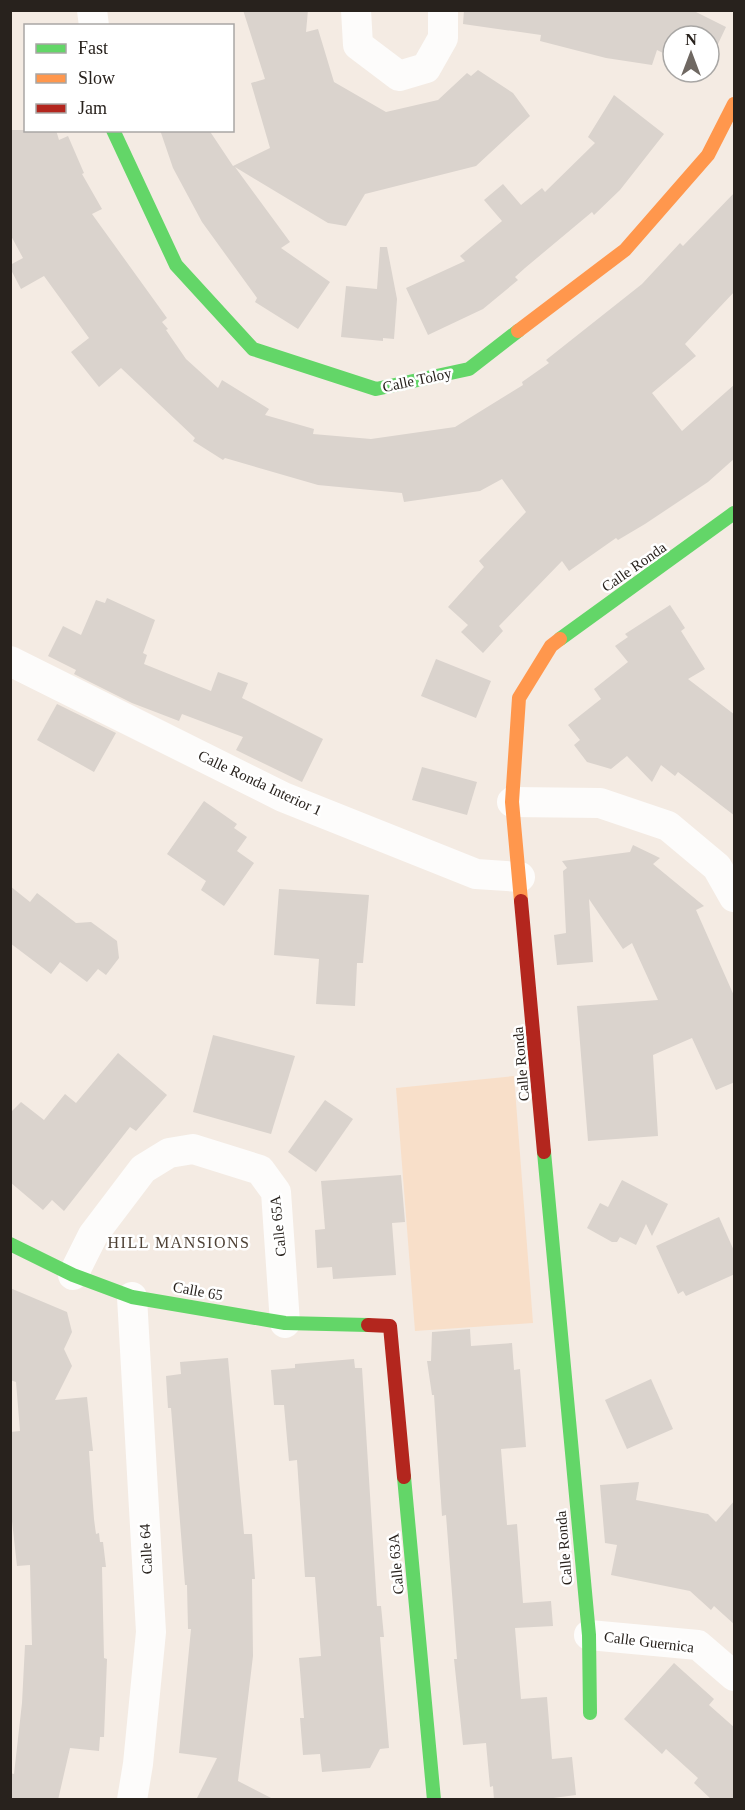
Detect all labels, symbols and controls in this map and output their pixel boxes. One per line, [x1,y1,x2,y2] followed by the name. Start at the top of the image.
[24,24,234,132] legend
[661,24,721,84] north arrow
[685,31,697,48] text: N
[78,38,108,58] text: Fast
[78,68,115,88] text: Slow
[78,98,107,118] text: Jam
[381,365,453,395] street label: Calle Toloy
[599,539,669,595] street label: Calle Ronda
[196,747,324,819] street label: Calle Ronda Interior 1
[510,1026,532,1102] street label: Calle Ronda
[267,1195,289,1257] street label: Calle 65A
[108,1234,250,1251] district label: HILL MANSIONS
[172,1279,224,1303] street label: Calle 65
[553,1510,575,1586] street label: Calle Ronda
[137,1523,155,1575] street label: Calle 64
[385,1533,407,1595] street label: Calle 63A
[603,1629,695,1655] street label: Calle Guernica

